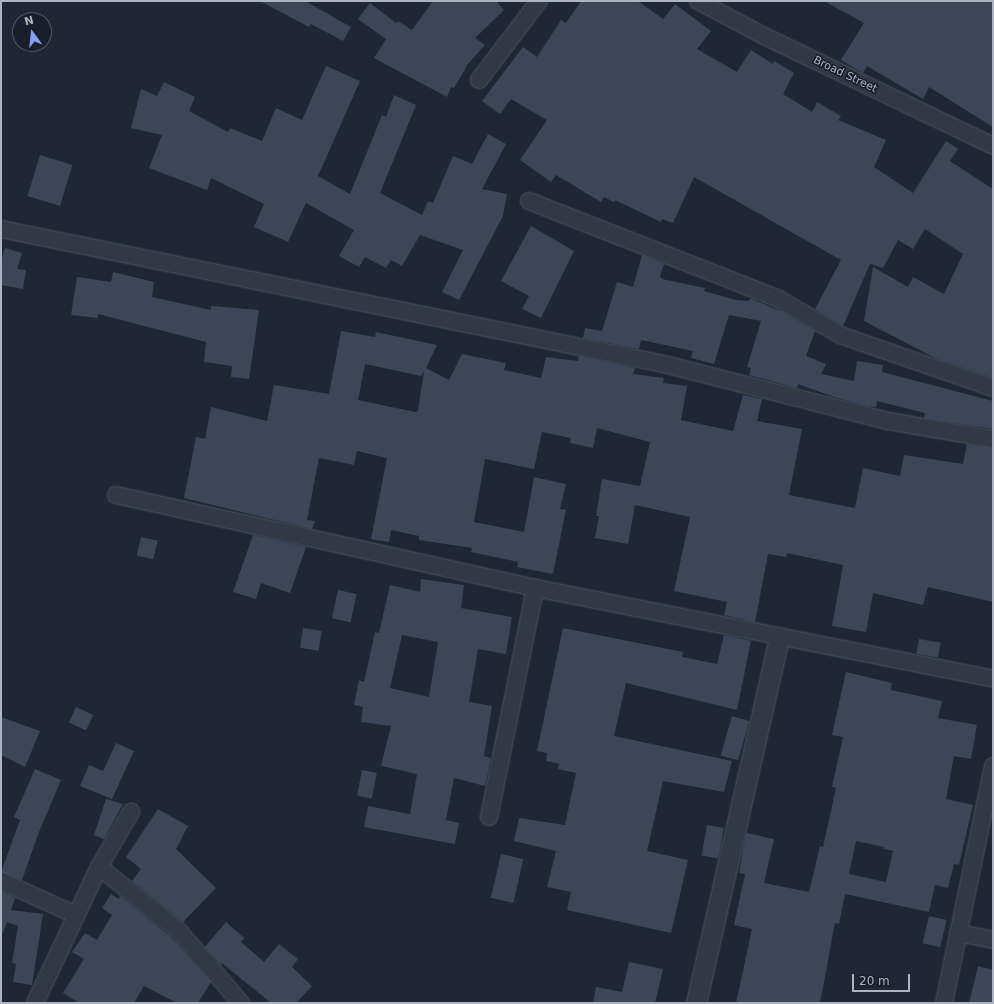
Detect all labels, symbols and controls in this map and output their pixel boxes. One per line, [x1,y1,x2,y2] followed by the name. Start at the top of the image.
[12,12,52,52] north arrow
[23,13,35,28] text: N
[811,54,879,96] street label: Broad Street
[854,966,912,992] scale bar
[859,974,890,988] text: 20 m

